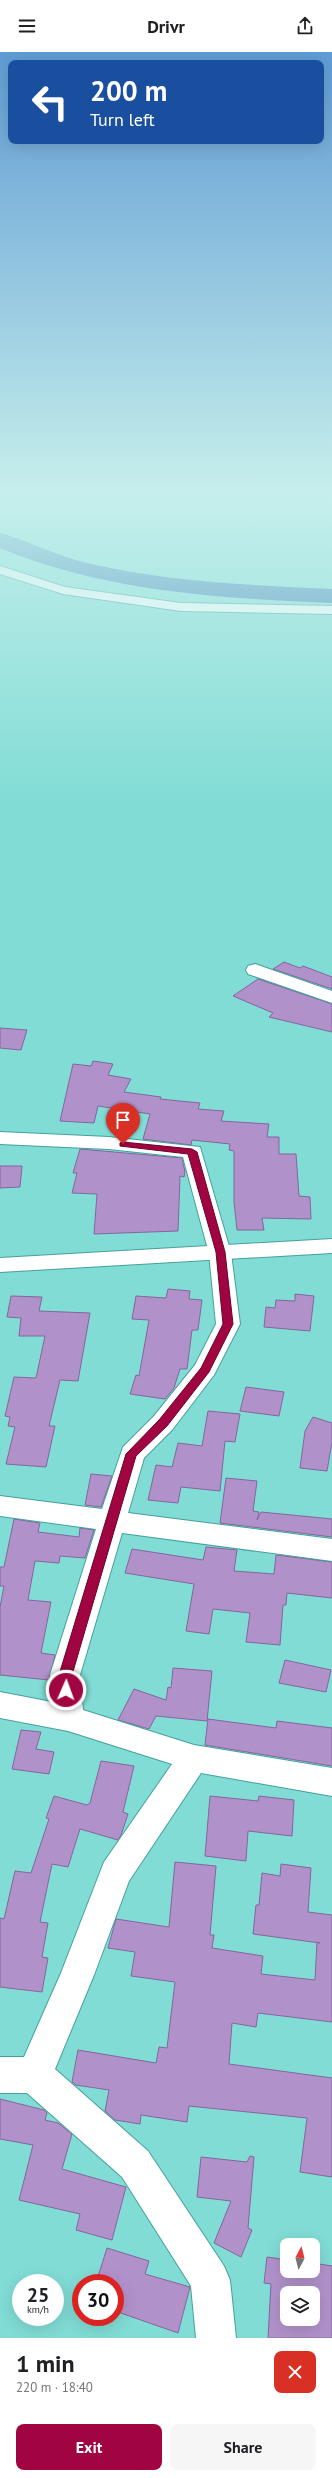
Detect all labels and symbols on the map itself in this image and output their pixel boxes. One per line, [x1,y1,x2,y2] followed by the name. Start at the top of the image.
[106,1103,140,1144] pin
[45,1669,87,1711] position arrow
[280,2238,320,2278] north arrow
[72,2274,124,2326] speed limit sign: 30

